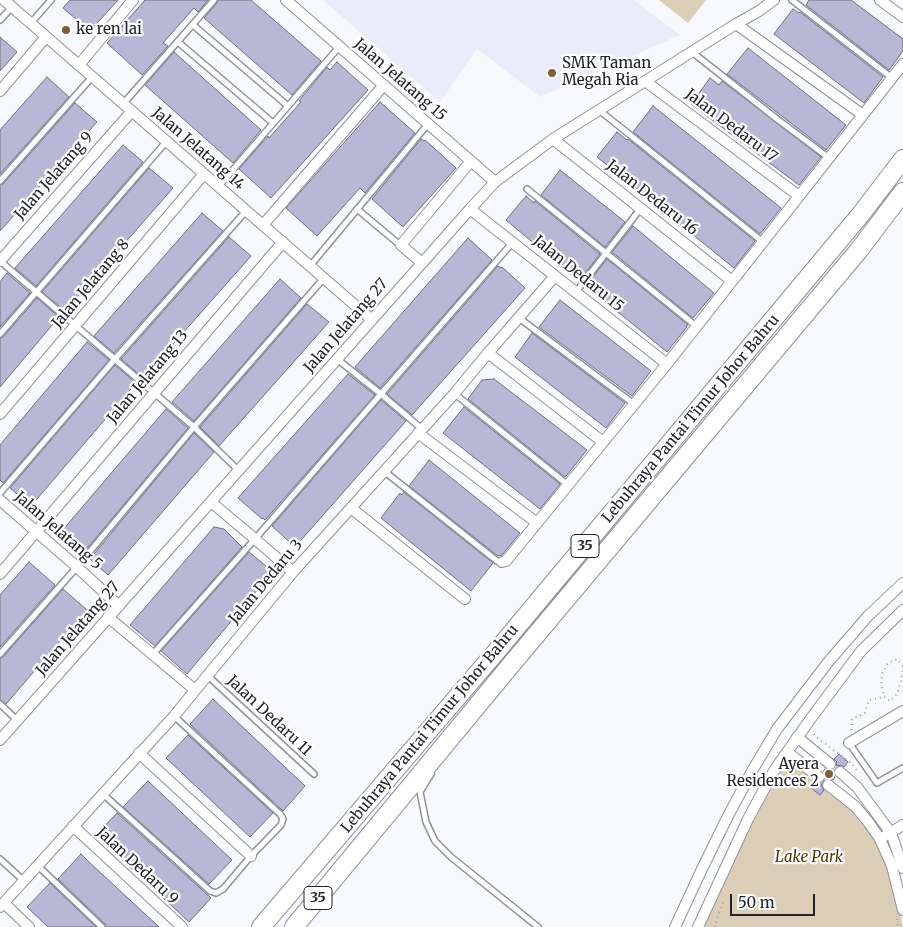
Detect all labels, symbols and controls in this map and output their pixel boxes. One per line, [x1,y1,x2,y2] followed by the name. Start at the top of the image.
[76,21,142,39] place label: ke ren lai
[60,24,72,36] marker: ke ren lai
[350,35,450,125] street label: Jalan Jelatang 15
[562,55,651,90] place label: SMK Taman Megah Ria
[546,67,558,79] marker: SMK Taman Megah Ria
[681,86,781,166] street label: Jalan Dedaru 17
[148,104,248,194] street label: Jalan Jelatang 14
[11,128,97,224] street label: Jalan Jelatang 9
[603,157,701,239] street label: Jalan Dedaru 16
[529,232,627,316] street label: Jalan Dedaru 15
[49,236,133,332] street label: Jalan Jelatang 8
[300,275,392,377] street label: Jalan Jelatang 27
[599,311,783,527] street label: Lebuhraya Pantai Timur Johor Bahru
[104,327,192,427] street label: Jalan Jelatang 13
[11,488,105,574] street label: Jalan Jelatang 5
[571,534,599,558] road number: 35
[225,536,307,628] street label: Jalan Dedaru 3
[32,578,124,680] street label: Jalan Jelatang 27
[338,621,522,837] street label: Lebuhraya Pantai Timur Johor Bahru
[223,672,315,760] street label: Jalan Dedaru 11
[727,756,819,791] place label: Ayera Residences 2
[823,768,835,780] marker: Ayera Residences 2
[92,824,182,908] street label: Jalan Dedaru 9
[775,849,843,867] park label: Lake Park
[733,884,818,916] scale bar
[304,886,332,910] road number: 35
[738,893,775,912] text: 50 m

